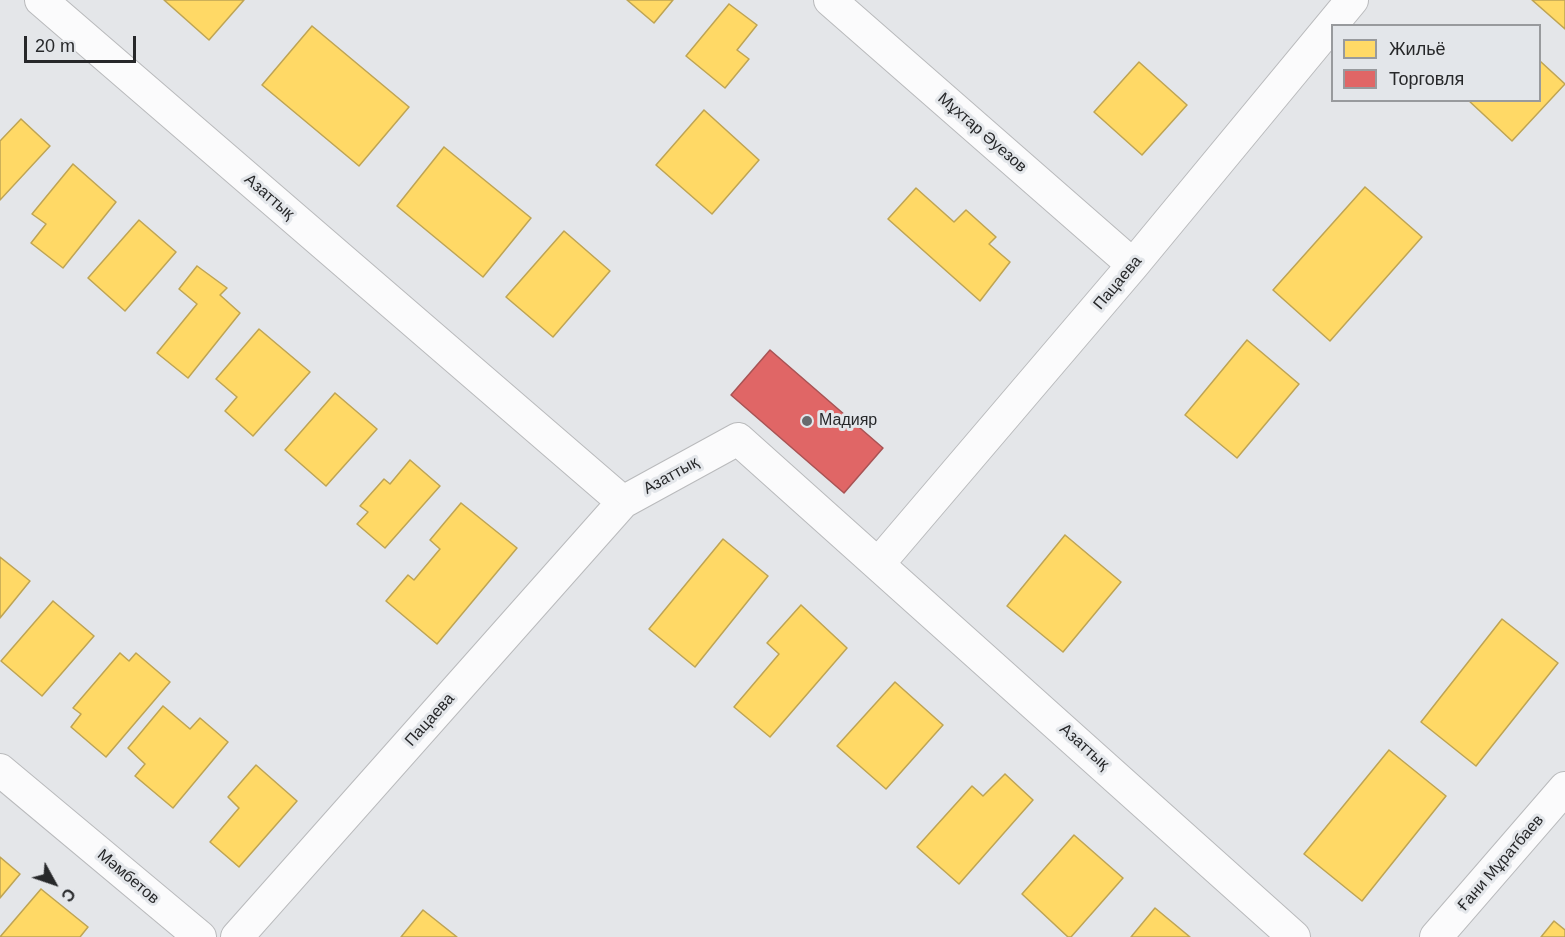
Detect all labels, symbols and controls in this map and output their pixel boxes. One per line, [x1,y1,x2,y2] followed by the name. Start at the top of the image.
[27,24,140,62] scale bar
[1331,24,1541,102] legend
[35,36,75,56] text: 20 m
[1389,39,1446,59] text: Жильё
[1389,69,1464,89] text: Торговля
[934,89,1030,177] street label: Мұхтар Әуезов
[240,170,298,224] street label: Азаттық
[1090,252,1146,314] street label: Пацаева
[819,411,877,431] place label: Мадияр
[800,414,814,428] marker: Мадияр
[640,453,702,499] street label: Азаттық
[401,690,459,750] street label: Пацаева
[1055,720,1113,774] street label: Азаттық
[1454,811,1548,915] street label: Ғани Мұратбаев
[93,846,163,908] street label: Мәмбетов
[24,853,84,913] north arrow
[58,885,78,905] text: С

